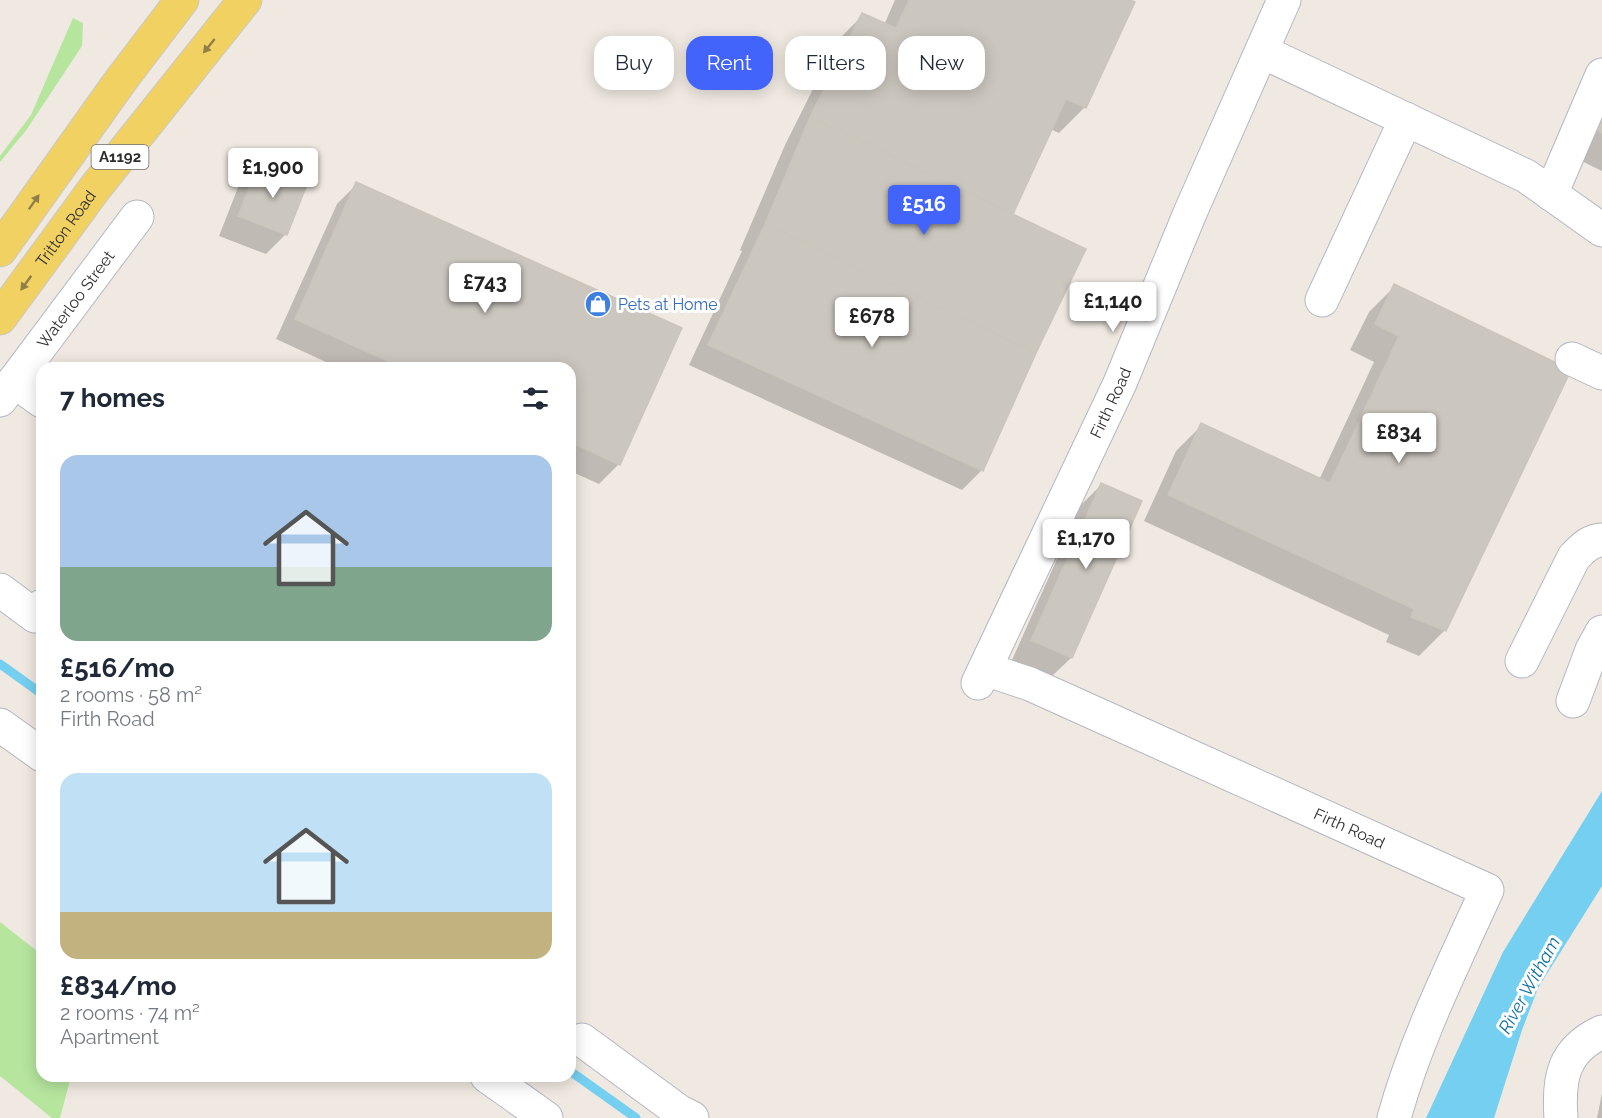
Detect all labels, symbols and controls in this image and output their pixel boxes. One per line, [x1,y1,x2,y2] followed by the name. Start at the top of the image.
[594,36,674,90] chip: Buy
[686,36,773,90] chip: Rent
[785,36,886,90] chip: Filters
[898,36,985,90] chip: New
[203,38,215,53] one-way arrow
[92,145,148,169] road number: A1192
[224,148,322,199] pin: £1,900
[242,155,304,179] text: £1,900
[888,185,960,236] pin: £516
[31,187,100,270] street label: Tritton Road
[902,192,946,216] text: £516
[28,194,40,210] one-way arrow
[33,246,118,352] street label: Waterloo Street
[449,263,521,314] pin: £743
[463,270,507,294] text: £743
[20,276,32,291] one-way arrow
[1064,282,1162,333] pin: £1,140
[583,289,613,319] shop icon: Pets at Home
[1084,289,1143,313] text: £1,140
[618,295,718,314] place label: Pets at Home
[836,297,908,348] pin: £678
[849,304,895,328] text: £678
[1086,365,1135,441] street label: Firth Road
[519,382,552,415] icon: filters
[60,383,165,413] text: 7 homes
[1363,413,1435,464] pin: £834
[1376,420,1422,444] text: £834
[252,494,360,602] icon: home
[1037,519,1135,570] pin: £1,170
[1057,526,1115,550] text: £1,170
[60,653,174,683] text: £516/mo
[60,683,202,707] text: 2 rooms · 58 m²
[60,707,155,731] text: Firth Road
[1311,804,1388,852] street label: Firth Road
[252,812,360,920] icon: home
[1494,933,1564,1037] water label: River Witham
[60,971,177,1001] text: £834/mo
[60,1001,200,1025] text: 2 rooms · 74 m²
[60,1025,159,1049] text: Apartment

